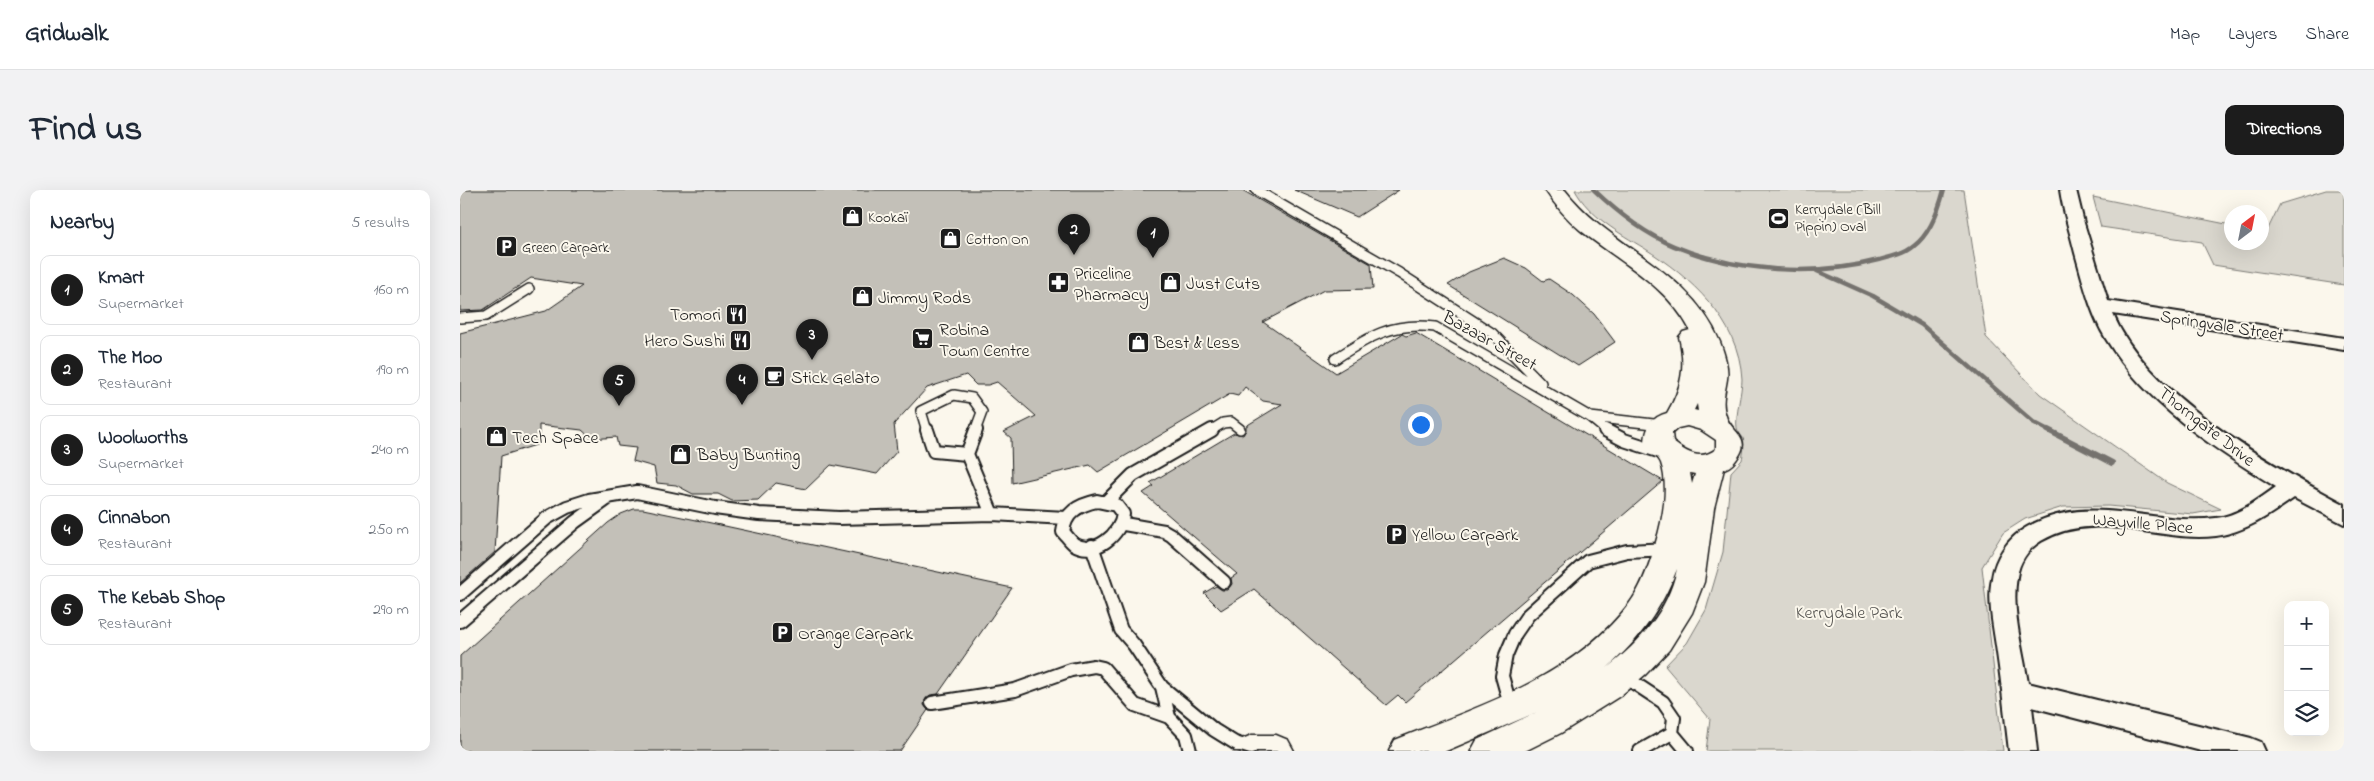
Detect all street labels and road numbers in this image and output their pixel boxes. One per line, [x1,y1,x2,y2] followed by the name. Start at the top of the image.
[2158,304,2285,351] street label: Springvale Street
[1436,305,1541,378] street label: Bazaar Street
[2151,381,2260,475] street label: Thorngate Drive
[2092,508,2195,542] street label: Wayville Place

